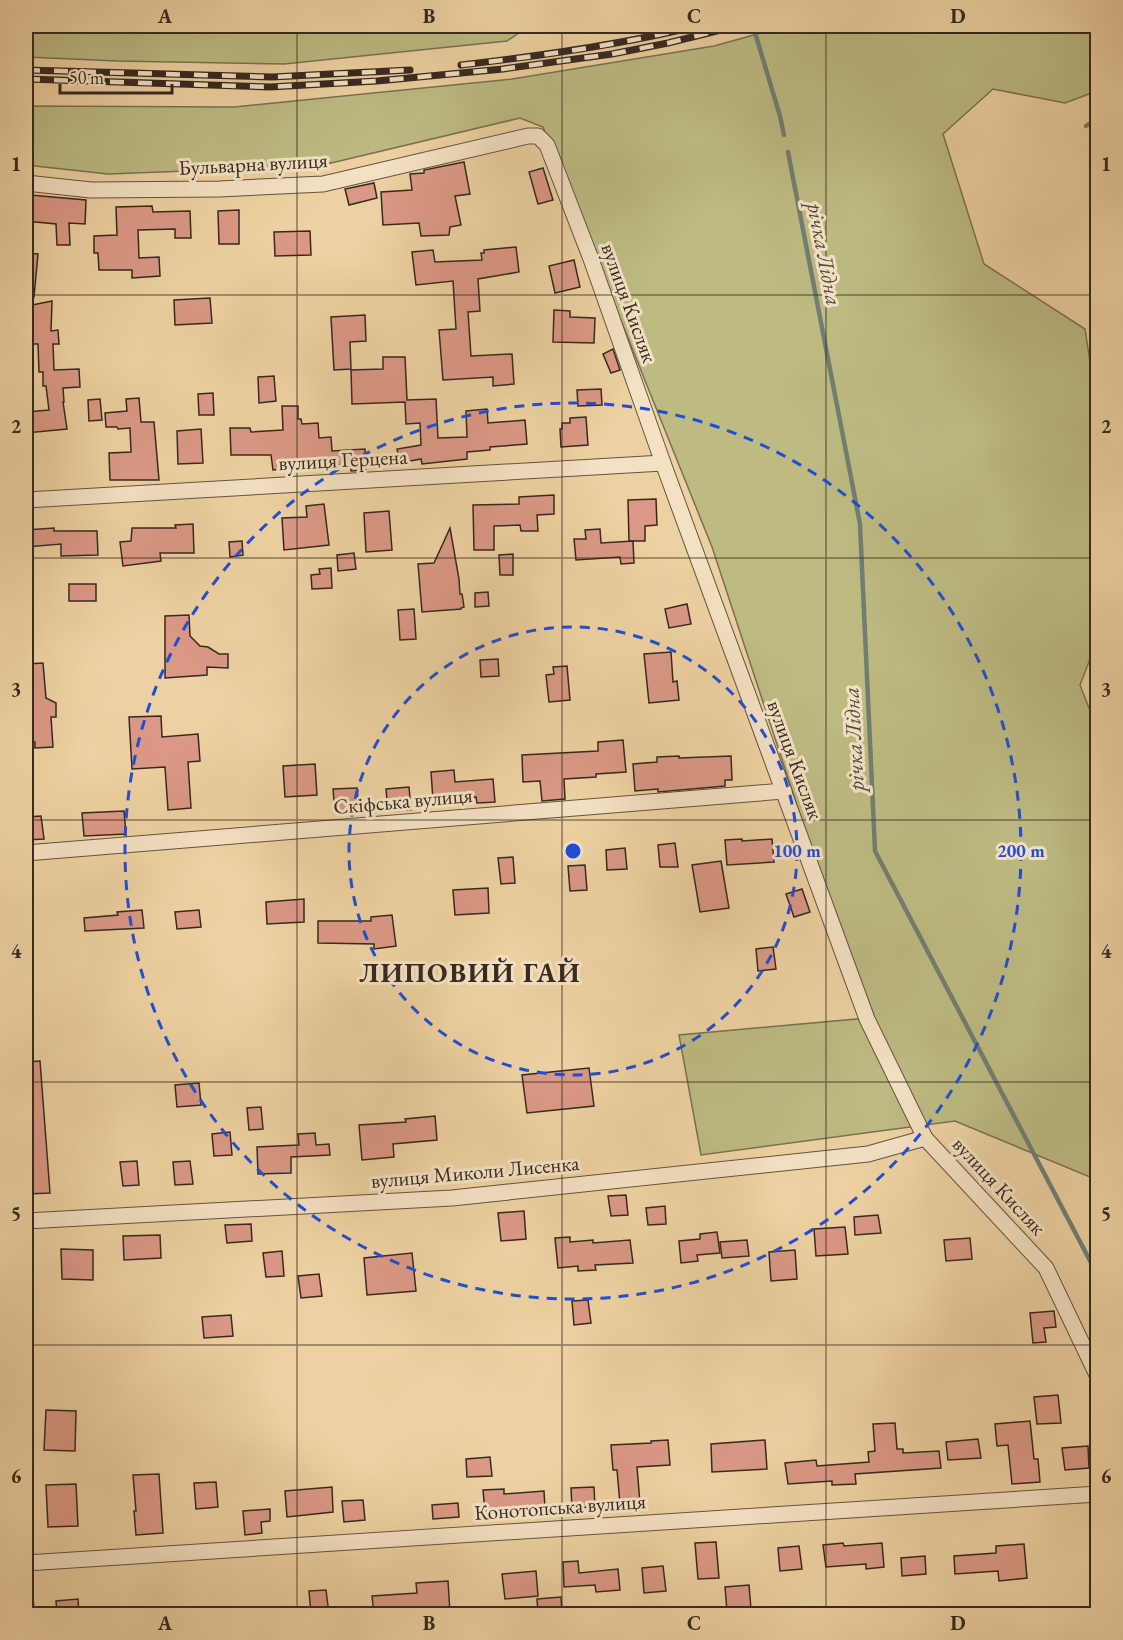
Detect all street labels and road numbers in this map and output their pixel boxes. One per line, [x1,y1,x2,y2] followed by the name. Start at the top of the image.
[178,146,328,181] street label: Бульварна вулиця
[595,239,664,366] street label: вулиця Кисляк
[278,443,409,476] street label: вулиця Герцена
[761,696,830,823] street label: вулиця Кисляк
[332,781,474,820] street label: Скіфська вулиця
[947,1131,1052,1241] street label: вулиця Кисляк
[370,1149,581,1194] street label: вулиця Миколи Лисенка
[473,1487,647,1526] street label: Конотопська вулиця

